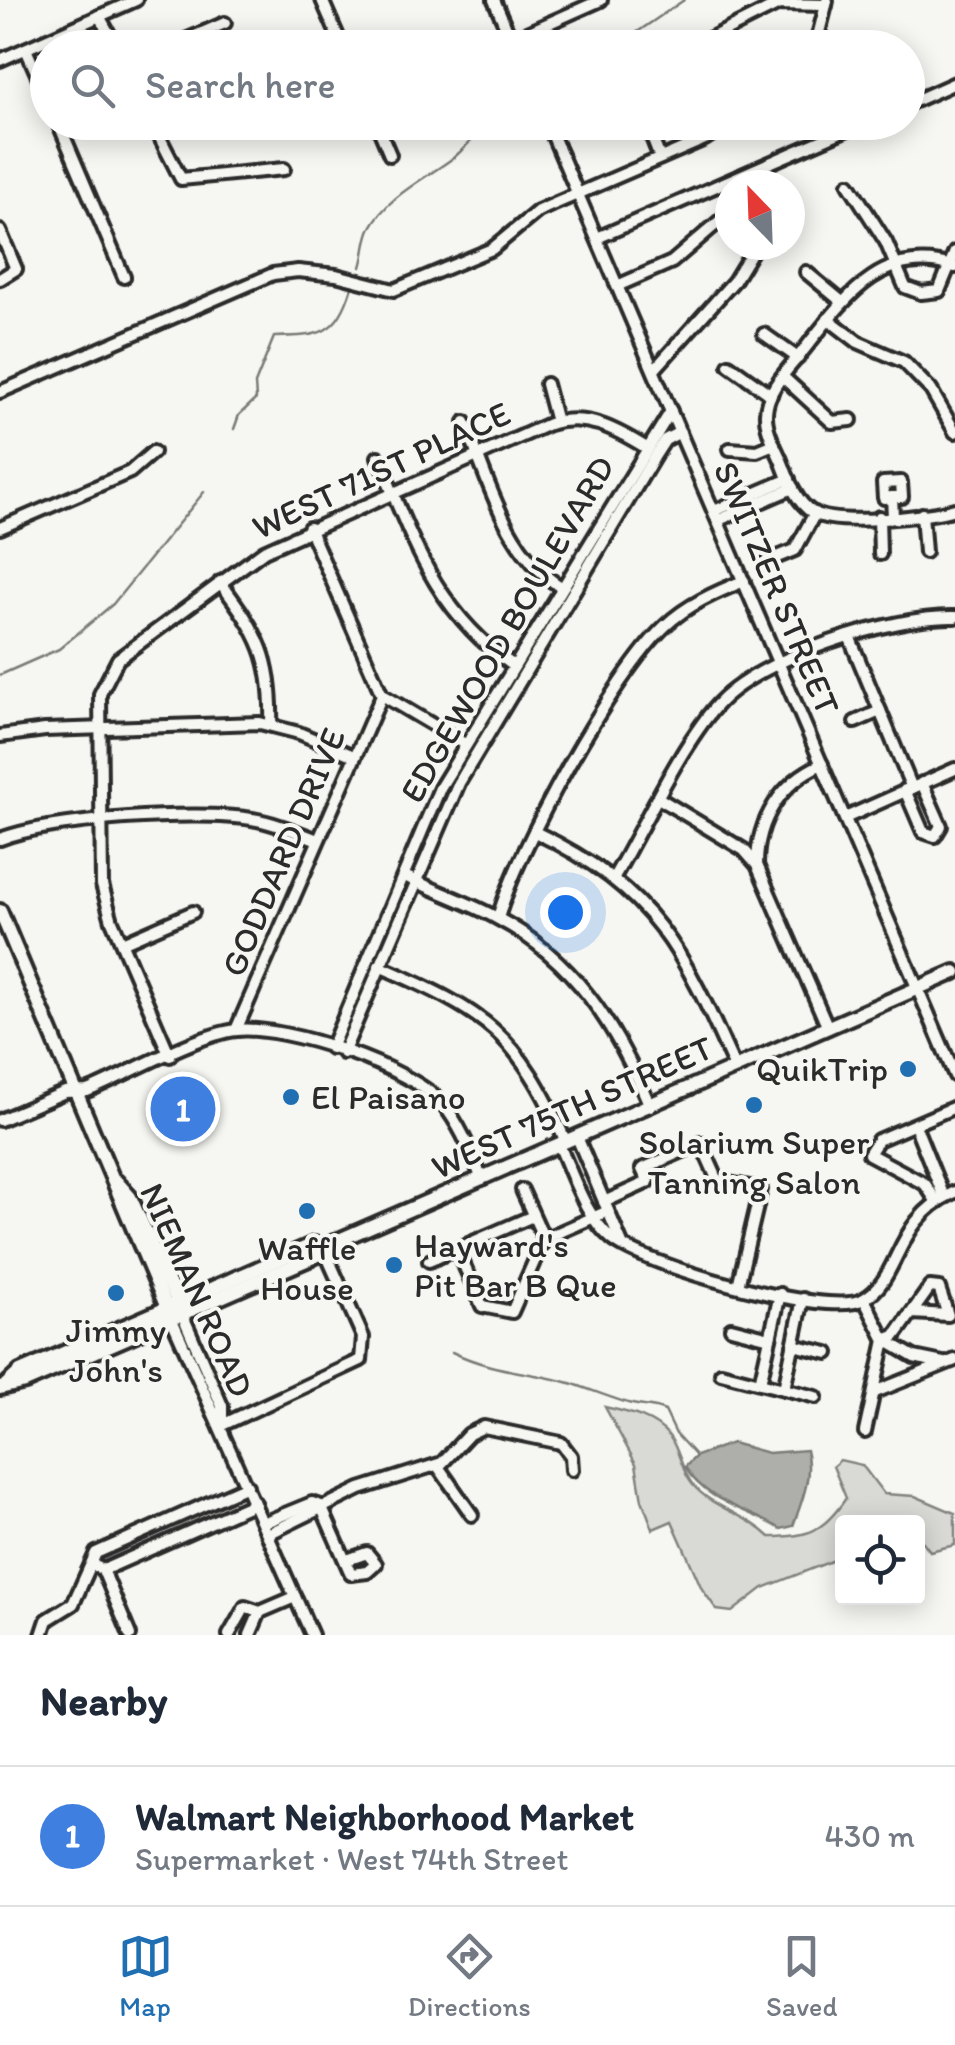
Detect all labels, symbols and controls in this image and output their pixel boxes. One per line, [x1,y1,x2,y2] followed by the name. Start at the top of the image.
[30,30,925,140] search box
[65,58,120,113] icon: search
[145,62,336,108] text: Search here
[715,170,805,260] north arrow
[245,392,517,548] street label: WEST 71ST PLACE
[391,448,623,810] street label: EDGEWOOD BOULEVARD
[705,455,849,721] street label: SWITZER STREET
[212,722,354,982] street label: GODDARD DRIVE
[540,887,591,938] your location
[425,1026,719,1188] street label: WEST 75TH STREET
[756,1048,888,1090] place label: QuikTrip
[897,1058,919,1080] marker: QuikTrip
[150,1072,216,1146] pin: 1
[311,1076,466,1118] place label: El Paisano
[280,1086,302,1108] marker: El Paisano
[743,1094,765,1116] marker: Solarium Super Tanning Salon
[639,1121,869,1203] place label: Solarium Super Tanning Salon
[131,1177,263,1403] street label: NIEMAN ROAD
[296,1200,318,1222] marker: Waffle House
[414,1224,617,1306] place label: Hayward's Pit Bar B Que
[258,1227,356,1309] place label: Waffle House
[383,1254,405,1276] marker: Hayward's Pit Bar B Que
[105,1282,127,1304] marker: Jimmy John's
[66,1309,167,1391] place label: Jimmy John's
[835,1515,925,1605] map controls
[835,1515,925,1605] button: locate
[40,1675,167,1726] text: Nearby
[135,1794,634,1840] text: Walmart Neighborhood Market
[65,1817,80,1855] text: 1
[825,1817,915,1855] text: 430 m
[135,1840,568,1878] text: Supermarket · West 74th Street
[118,1929,173,2023] tab: Map
[408,1929,531,2023] tab: Directions
[766,1929,837,2023] tab: Saved

